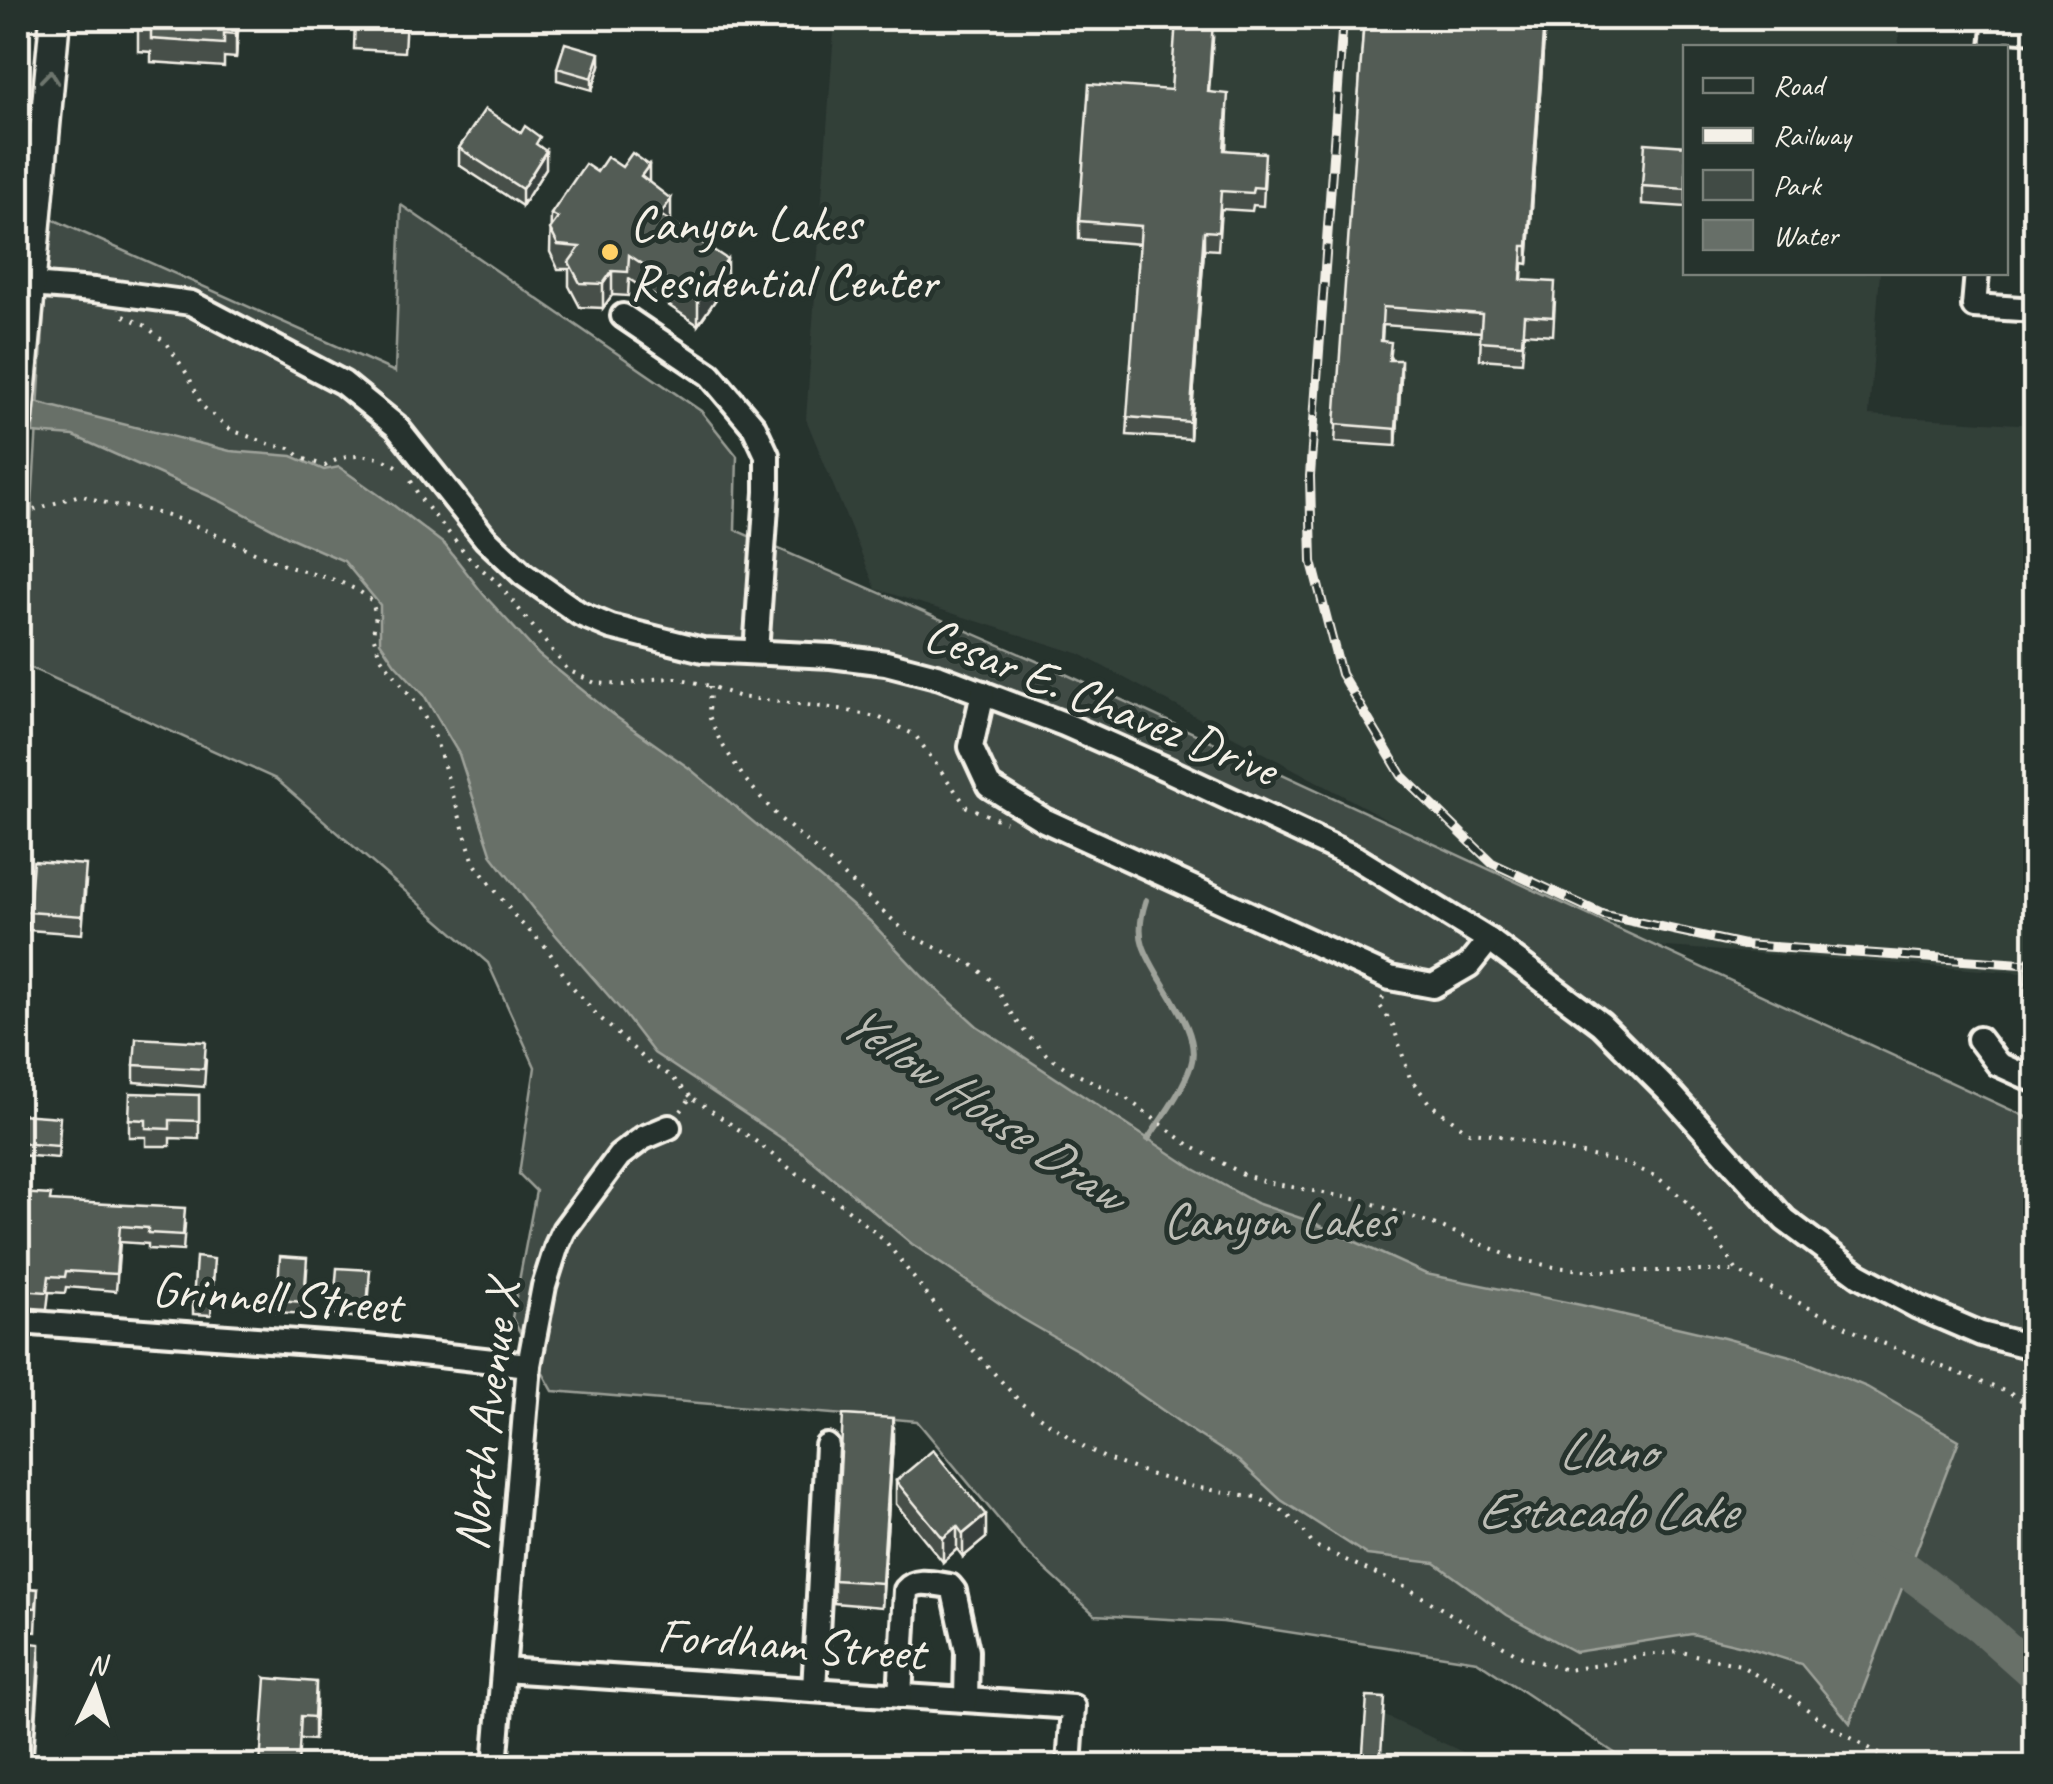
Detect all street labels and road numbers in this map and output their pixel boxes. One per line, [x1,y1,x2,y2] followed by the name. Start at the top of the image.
[916,602,1290,802] street label: Cesar E. Chavez Drive
[150,1257,408,1337] street label: Grinnell Street
[438,1270,535,1554] street label: North Avenue X
[655,1603,931,1685] street label: Fordham Street

